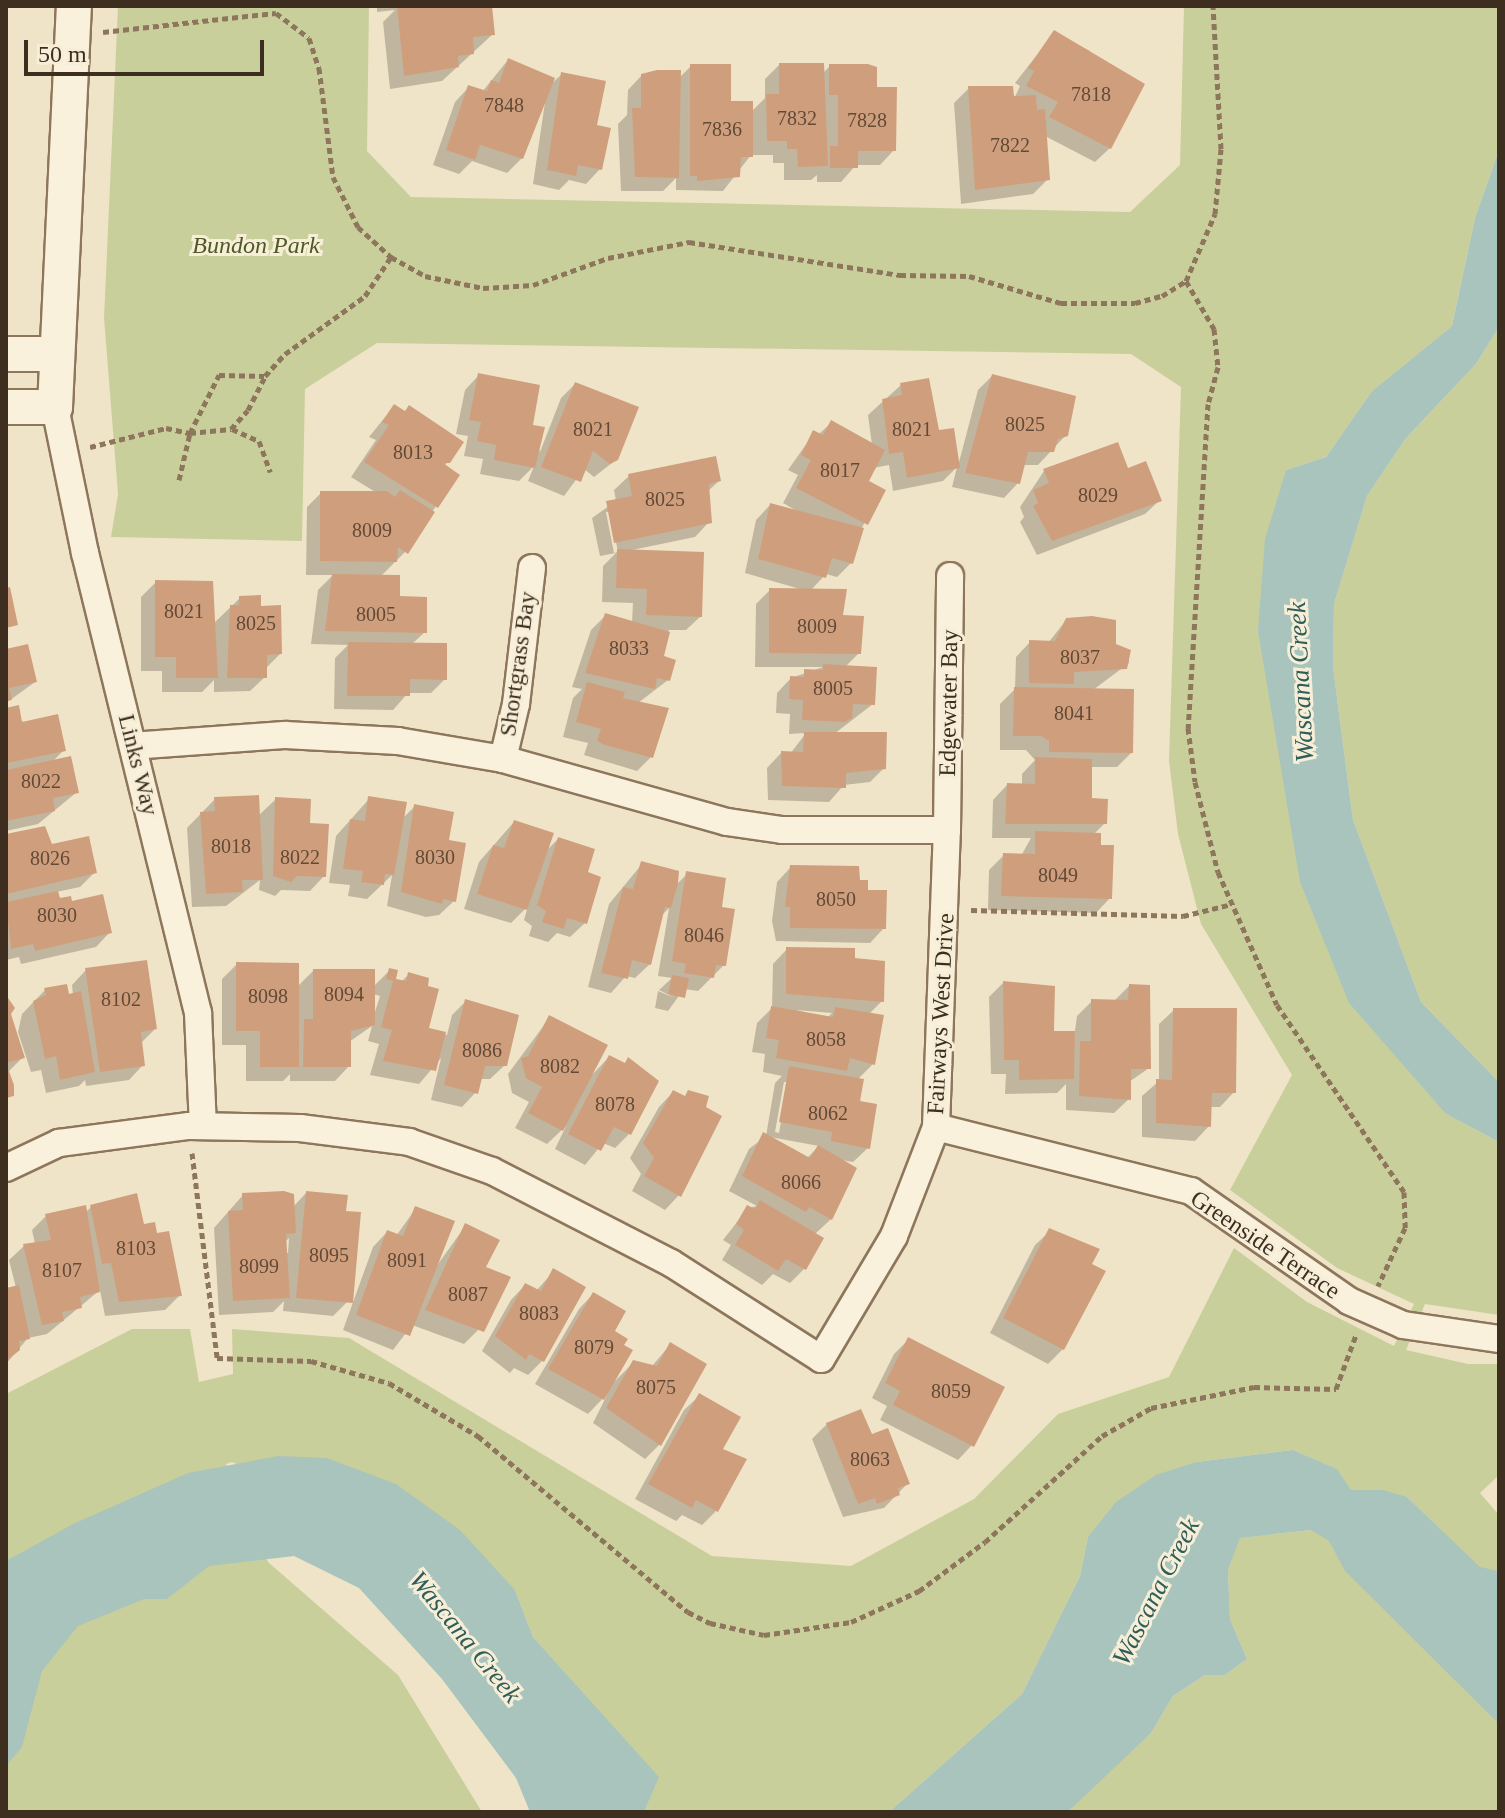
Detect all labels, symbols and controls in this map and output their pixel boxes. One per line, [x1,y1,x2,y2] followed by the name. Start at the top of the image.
[28,24,268,74] scale bar
[38,41,87,67] text: 50 m
[1071,82,1111,106] house number: 7818
[484,93,524,117] house number: 7848
[777,106,817,130] house number: 7832
[847,108,887,132] house number: 7828
[702,117,742,141] house number: 7836
[990,133,1030,157] house number: 7822
[192,232,320,260] park label: Bundon Park
[1005,412,1045,436] house number: 8025
[573,417,613,441] house number: 8021
[892,417,932,441] house number: 8021
[393,440,433,464] house number: 8013
[820,458,860,482] house number: 8017
[1078,483,1118,507] house number: 8029
[645,487,685,511] house number: 8025
[352,518,392,542] house number: 8009
[494,590,542,738] street label: Shortgrass Bay
[164,599,204,623] house number: 8021
[1281,601,1321,763] water label: Wascana Creek
[356,602,396,626] house number: 8005
[236,611,276,635] house number: 8025
[797,614,837,638] house number: 8009
[933,629,965,777] street label: Edgewater Bay
[609,636,649,660] house number: 8033
[1060,645,1100,669] house number: 8037
[813,676,853,700] house number: 8005
[1054,701,1094,725] house number: 8041
[111,711,165,819] street label: Links Way
[21,769,61,793] house number: 8022
[211,834,251,858] house number: 8018
[280,845,320,869] house number: 8022
[415,845,455,869] house number: 8030
[30,846,70,870] house number: 8026
[1038,863,1078,887] house number: 8049
[816,887,856,911] house number: 8050
[37,903,77,927] house number: 8030
[921,912,961,1116] street label: Fairways West Drive
[684,923,724,947] house number: 8046
[324,982,364,1006] house number: 8094
[248,984,288,1008] house number: 8098
[101,987,141,1011] house number: 8102
[806,1027,846,1051] house number: 8058
[462,1038,502,1062] house number: 8086
[540,1054,580,1078] house number: 8082
[595,1092,635,1116] house number: 8078
[808,1101,848,1125] house number: 8062
[781,1170,821,1194] house number: 8066
[1184,1184,1346,1306] street label: Greenside Terrace
[116,1236,156,1260] house number: 8103
[309,1243,349,1267] house number: 8095
[387,1248,427,1272] house number: 8091
[239,1254,279,1278] house number: 8099
[42,1258,82,1282] house number: 8107
[448,1282,488,1306] house number: 8087
[519,1301,559,1325] house number: 8083
[574,1335,614,1359] house number: 8079
[636,1375,676,1399] house number: 8075
[931,1379,971,1403] house number: 8059
[850,1447,890,1471] house number: 8063
[1106,1513,1206,1671] water label: Wascana Creek
[402,1565,528,1709] water label: Wascana Creek

